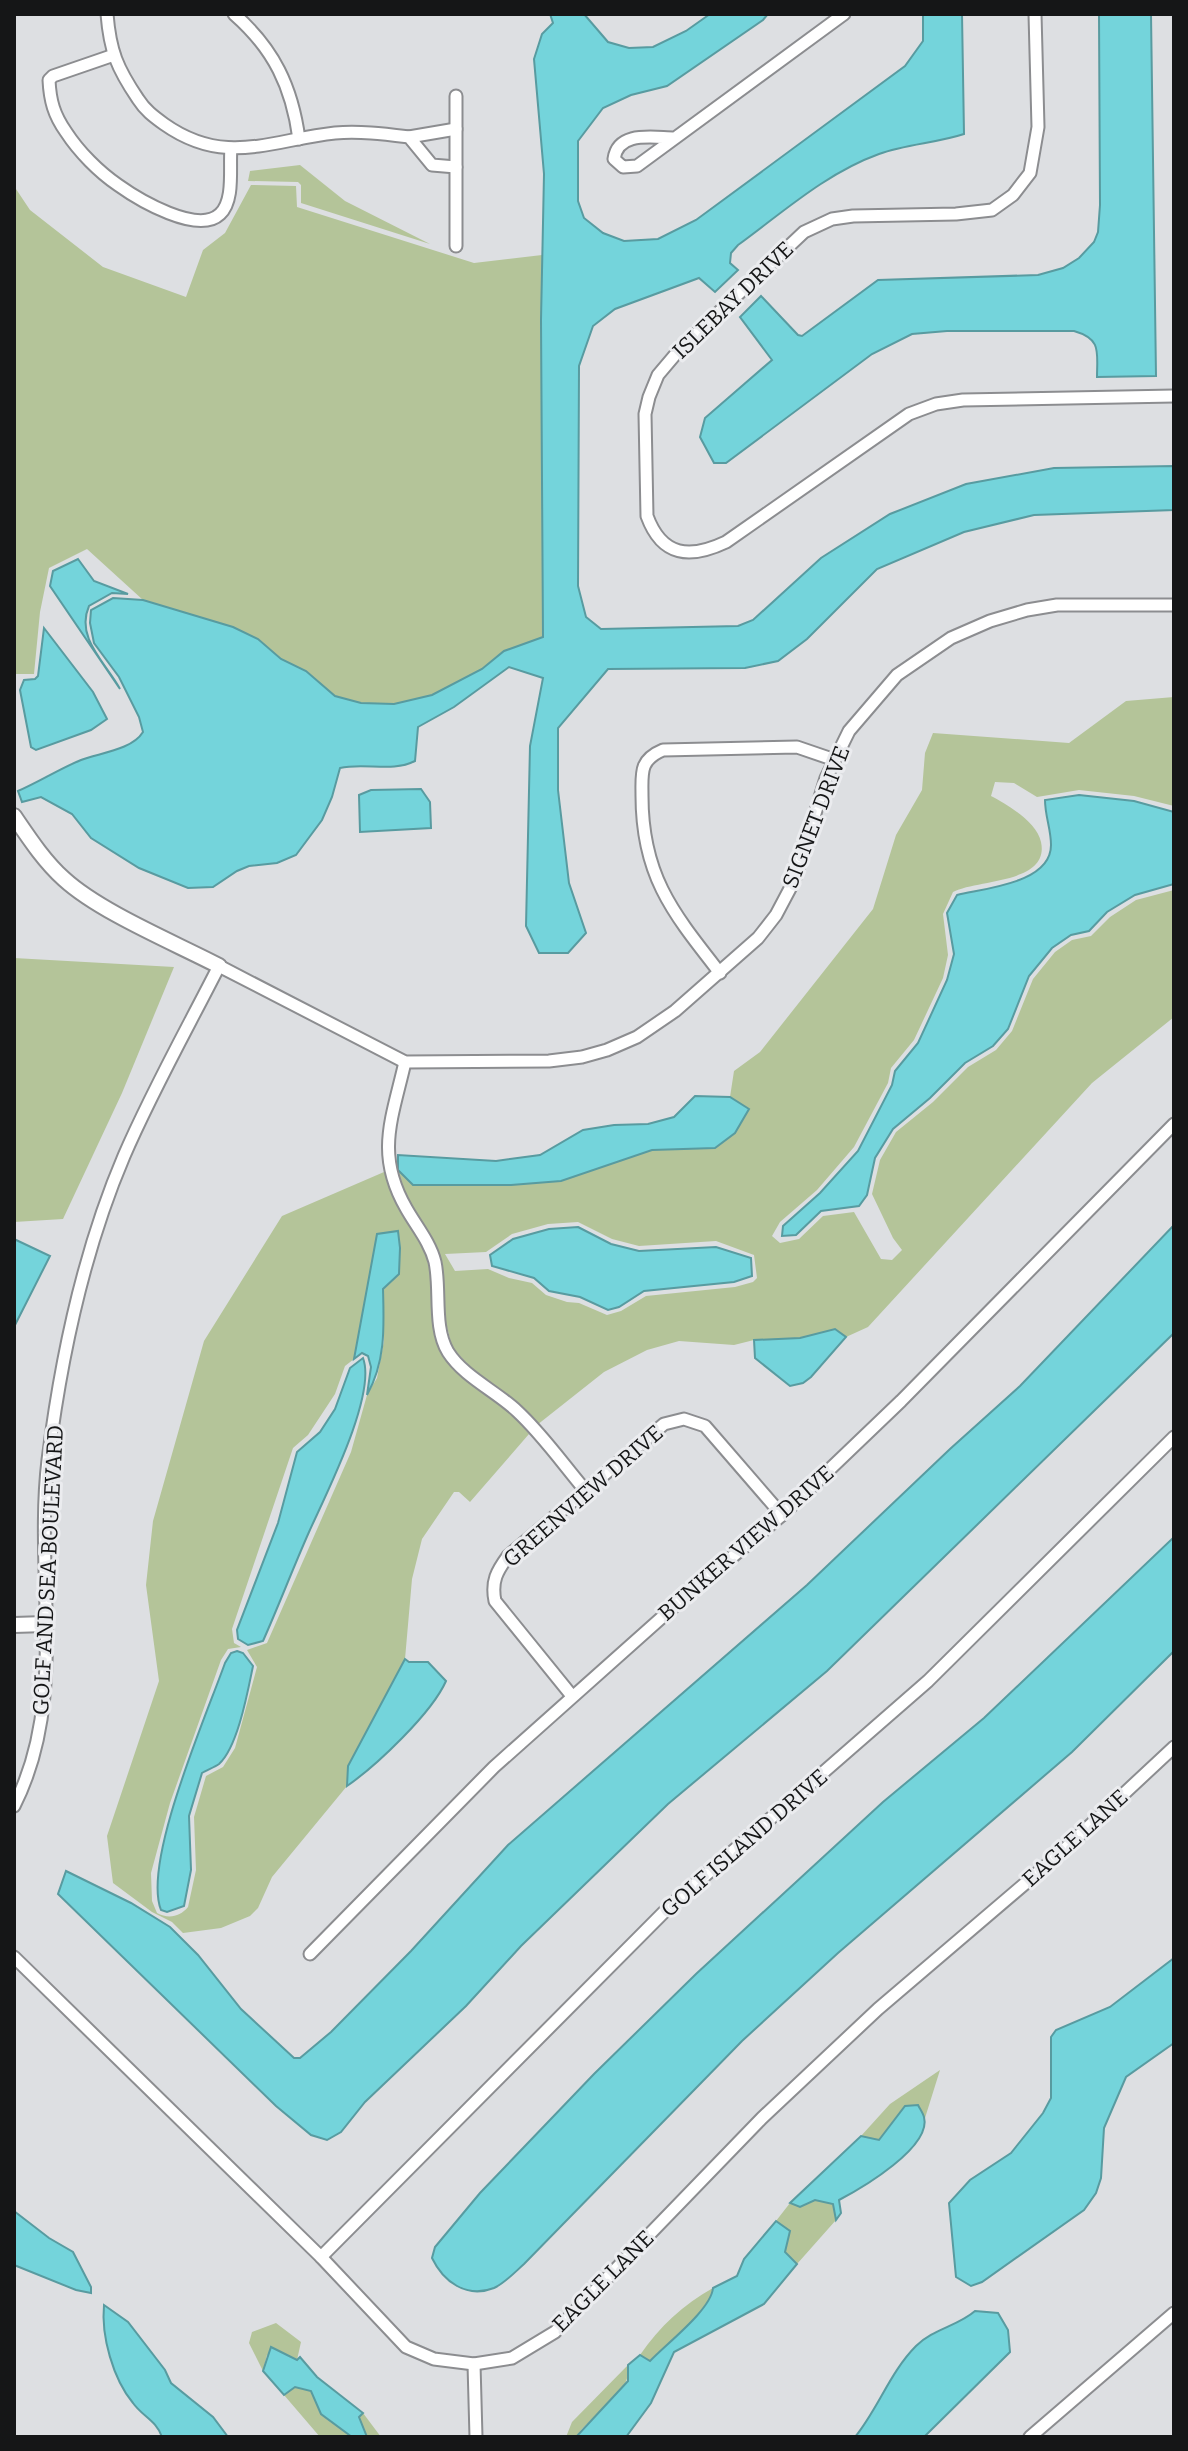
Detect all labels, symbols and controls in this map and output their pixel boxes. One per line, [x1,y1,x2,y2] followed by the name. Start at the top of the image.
[667,236,799,364] street label: ISLEBAY DRIVE
[776,742,856,892] street label: SIGNET DRIVE
[498,1419,668,1573] street label: GREENVIEW DRIVE
[27,1424,69,1716] street label: GOLF AND SEA BOULEVARD
[653,1460,839,1626] street label: BUNKER VIEW DRIVE
[655,1763,833,1923] street label: GOLF ISLAND DRIVE
[1017,1784,1133,1892] street label: EAGLE LANE
[547,2225,659,2337] street label: EAGLE LANE

